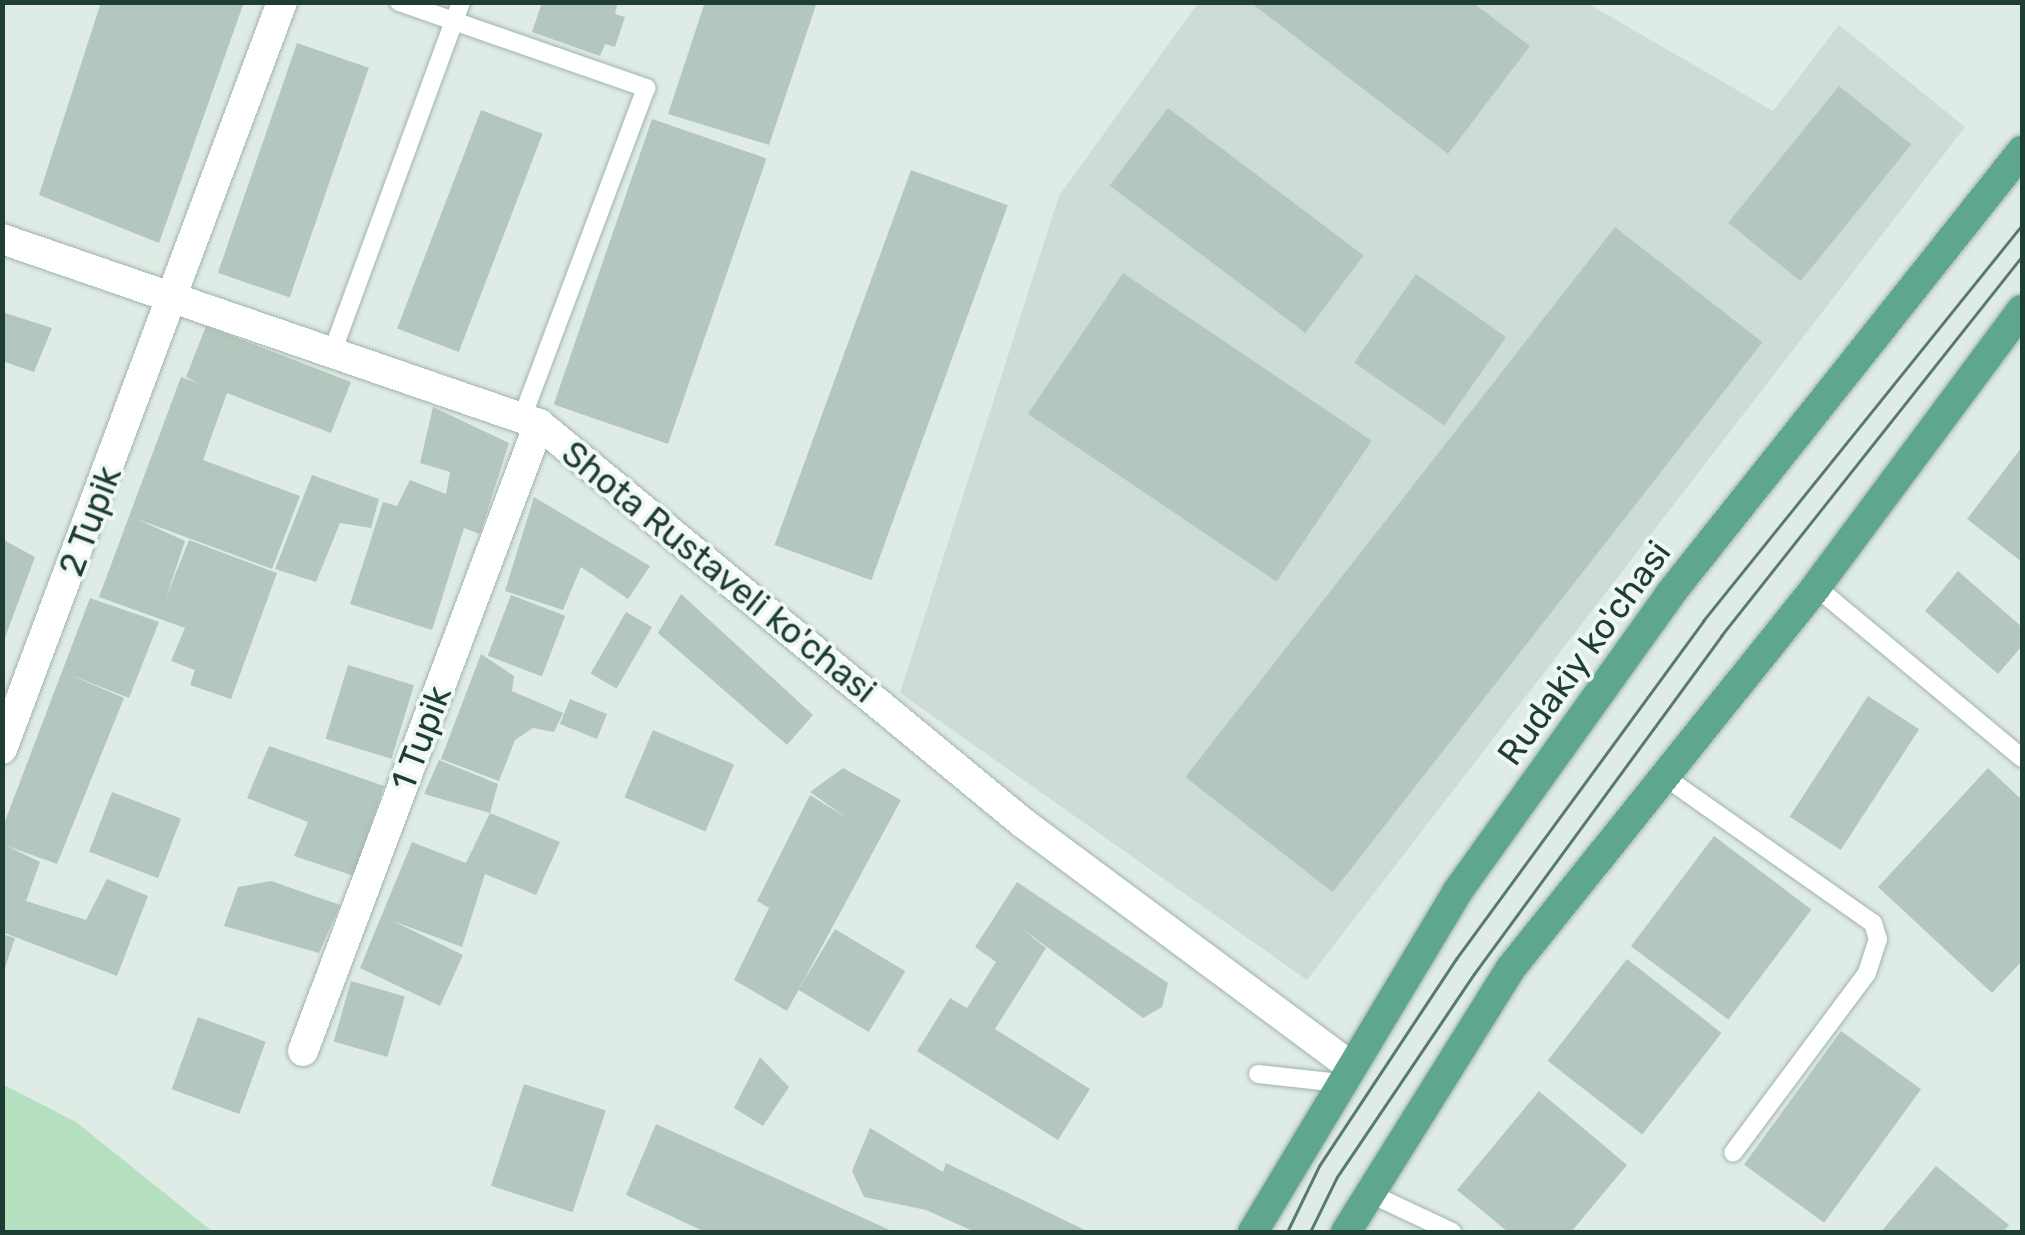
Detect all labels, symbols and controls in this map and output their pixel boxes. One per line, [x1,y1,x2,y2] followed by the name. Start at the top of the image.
[553,432,885,712] street label: Shota Rustaveli ko'chasi
[50,460,130,582] street label: 2 Tupik
[1488,532,1680,774] street label: Rudakiy ko'chasi
[382,679,460,797] street label: 1 Tupik

